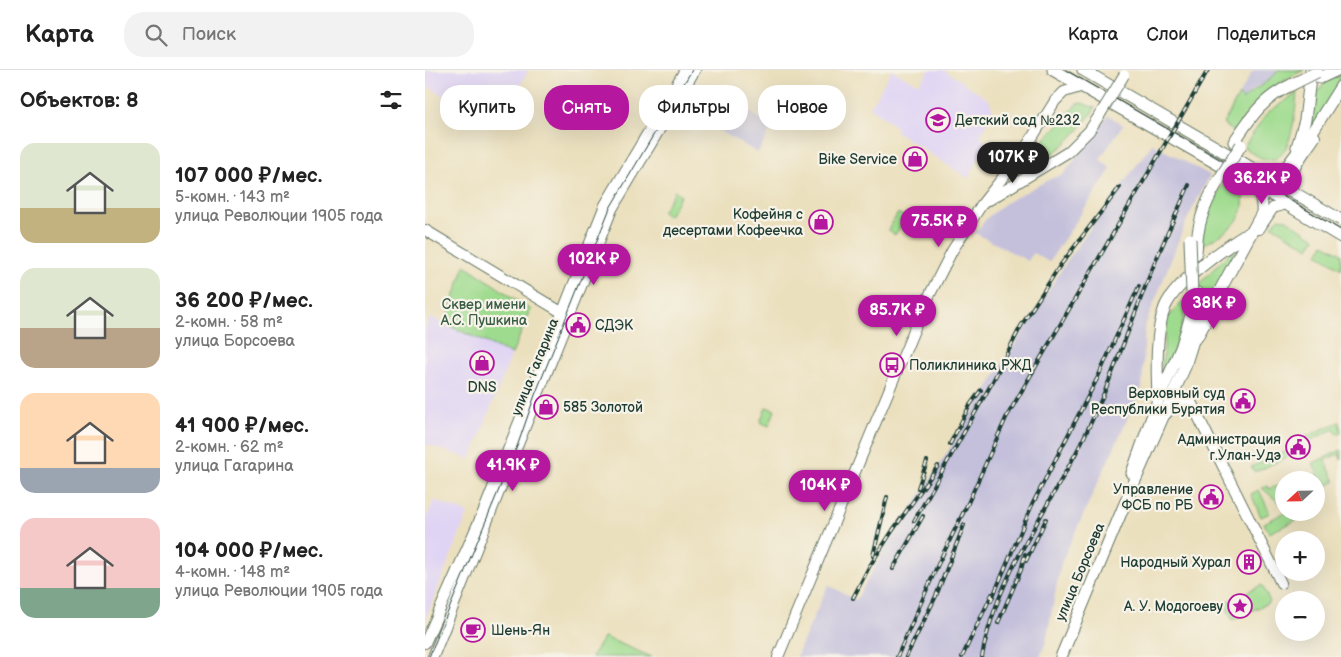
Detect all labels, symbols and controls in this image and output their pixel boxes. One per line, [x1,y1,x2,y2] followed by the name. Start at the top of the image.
[124,12,474,57] search box
[25,20,94,49] text: Карта
[142,21,170,49] icon: search
[182,23,236,46] text: Поиск
[1068,24,1118,45] text: Карта
[1146,24,1188,45] text: Слои
[1216,24,1316,45] text: Поделиться
[440,85,534,130] chip: Купить
[544,85,629,130] chip: Снять
[639,85,748,130] chip: Фильтры
[758,85,846,130] chip: Новое
[377,86,405,114] icon: filters
[20,88,139,113] text: Объектов: 8
[925,107,951,133] school or university icon: Детский сад №232
[955,112,1081,129] place label: Детский сад №232
[972,142,1054,184] pin: 107K ₽
[902,146,928,172] shop icon: Bike Service
[988,148,1038,167] text: 107K ₽
[818,151,897,168] place label: Bike Service
[1216,162,1308,205] pin: 36.2K ₽
[60,163,120,223] icon: home
[175,163,322,188] text: 107 000 ₽/мес.
[1234,169,1290,188] text: 36.2K ₽
[175,188,290,207] text: 5-комн. · 143 m²
[663,206,804,239] place label: Кофейня с десертами Кофеечка
[893,206,985,248] pin: 75.5K ₽
[175,207,383,226] text: улица Революции 1905 года
[808,209,834,235] shop icon: Кофейня с десертами Кофеечка
[911,212,967,231] text: 75.5K ₽
[553,244,635,286] pin: 102K ₽
[569,250,619,269] text: 102K ₽
[60,288,120,348] icon: home
[175,288,313,313] text: 36 200 ₽/мес.
[1179,288,1249,330] pin: 38K ₽
[851,294,943,337] pin: 85.7K ₽
[1192,294,1236,313] text: 38K ₽
[440,296,528,329] park label: Сквер имени А.С. Пушкина
[869,301,925,320] text: 85.7K ₽
[565,312,591,338] public building icon: СДЭК
[175,313,283,332] text: 2-комн. · 58 m²
[508,315,563,418] street label: улица Гагарина
[595,317,634,334] place label: СДЭК
[175,332,295,351] text: улица Борсоева
[469,350,495,376] shop icon: DNS
[879,352,905,378] bus stop icon: Поликлиника РЖД
[909,357,1032,374] place label: Поликлиника РЖД
[467,379,497,396] place label: DNS
[1091,385,1225,418] place label: Верховный суд Республики Бурятия
[1230,388,1256,414] public building icon: Верховный суд Республики Бурятия
[533,394,559,420] shop icon: 585 Золотой
[563,399,643,416] place label: 585 Золотой
[60,413,120,473] icon: home
[175,413,309,438] text: 41 900 ₽/мес.
[1177,431,1281,464] place label: Администрация г.Улан-Удэ
[1285,434,1311,460] public building icon: Администрация г.Улан-Удэ
[175,438,284,457] text: 2-комн. · 62 m²
[467,450,559,492] pin: 41.9K ₽
[486,456,540,475] text: 41.9K ₽
[175,457,294,476] text: улица Гагарина
[784,470,866,512] pin: 104K ₽
[1275,471,1325,521] north arrow
[1275,471,1325,641] map controls
[800,476,850,495] text: 104K ₽
[1113,481,1193,514] place label: Управление ФСБ по РБ
[1198,484,1224,510] public building icon: Управление ФСБ по РБ
[1052,520,1109,624] street label: улица Борсоева
[1275,531,1325,581] button: +
[60,538,120,598] icon: home
[175,538,323,563] text: 104 000 ₽/мес.
[1236,549,1262,575] building icon: Народный Хурал
[1120,554,1231,571] place label: Народный Хурал
[175,563,290,582] text: 4-комн. · 148 m²
[175,582,383,601] text: улица Революции 1905 года
[1275,591,1325,641] button: −
[1227,593,1253,619] place icon: А. У. Модогоеву
[1123,598,1224,615] place label: А. У. Модогоеву
[460,617,486,643] cafe icon: Шень-Ян
[491,622,550,639] place label: Шень-Ян

